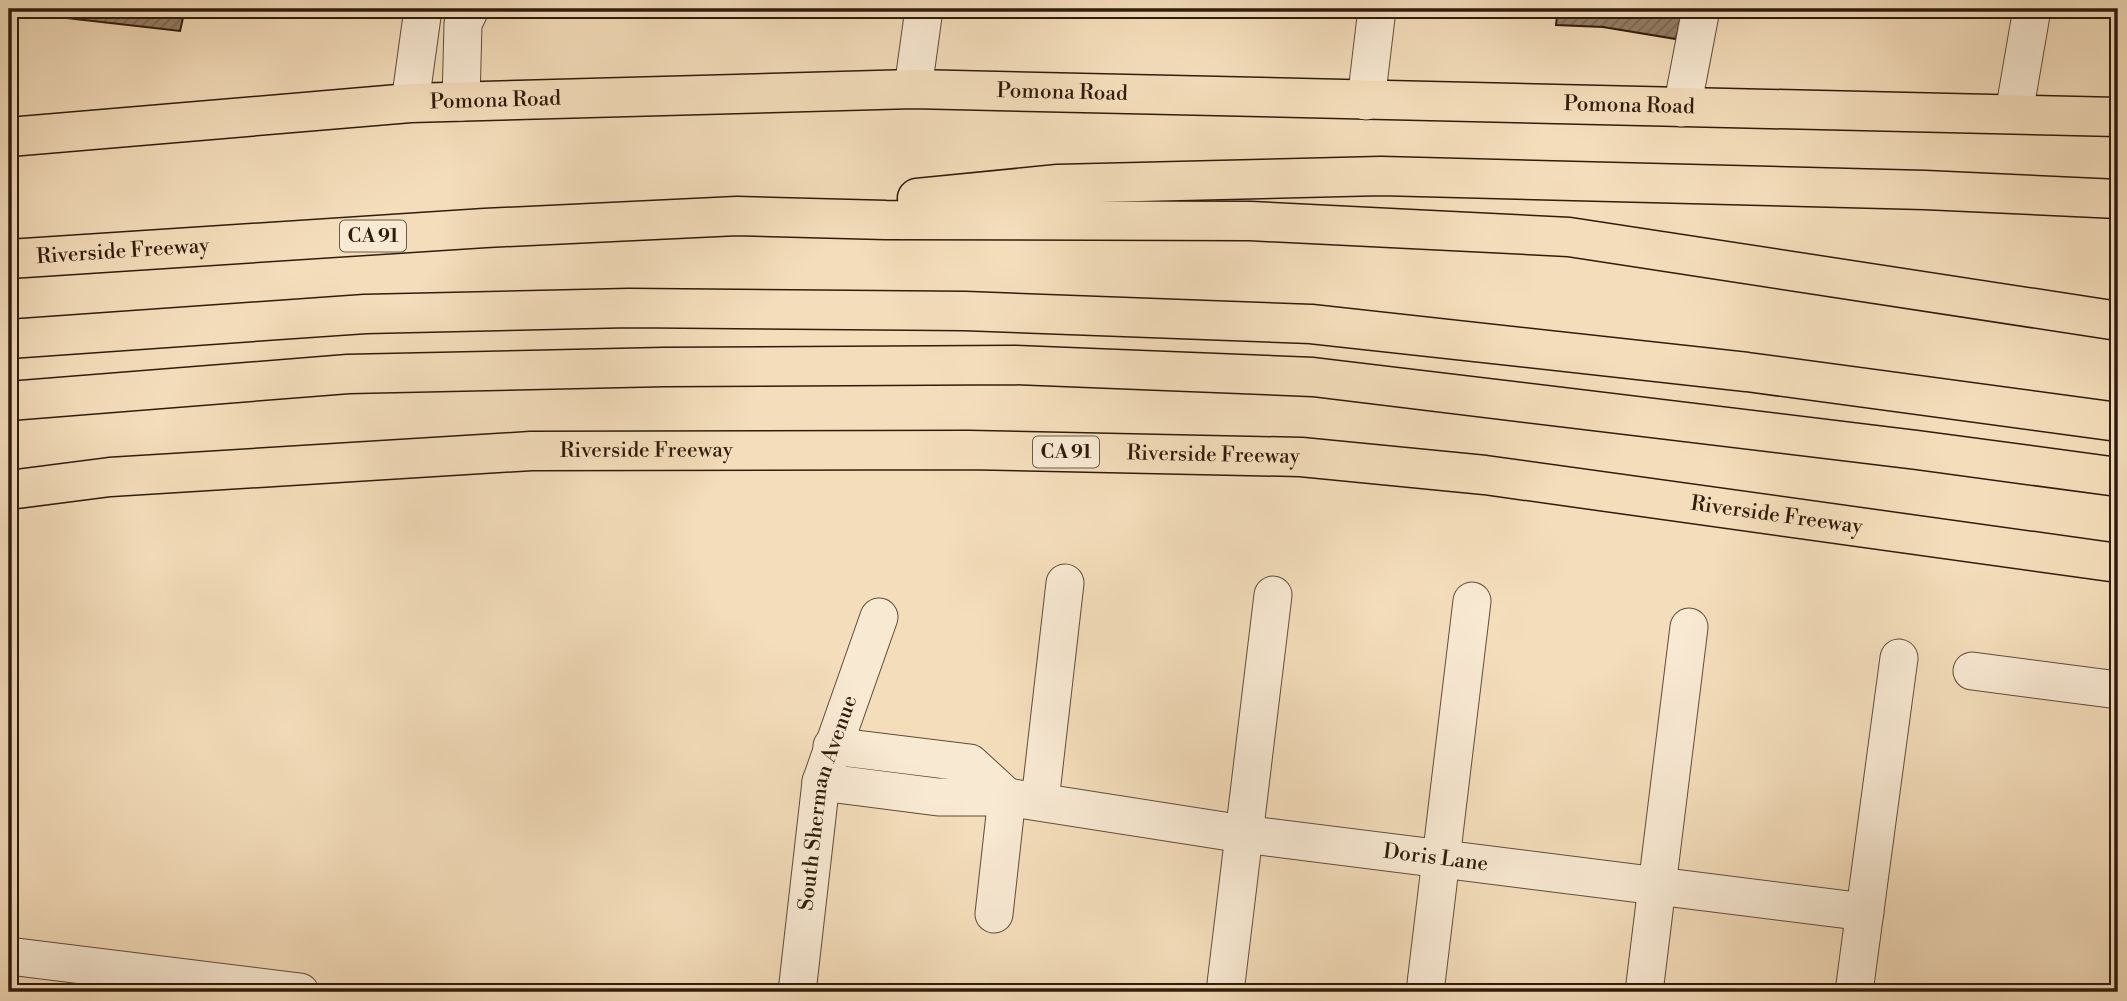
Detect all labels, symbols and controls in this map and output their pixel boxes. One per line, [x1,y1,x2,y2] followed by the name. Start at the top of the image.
[996,78,1128,107] street label: Pomona Road
[430,86,562,115] street label: Pomona Road
[1563,91,1695,120] street label: Pomona Road
[340,220,406,252] road number: CA 91
[35,233,211,270] street label: Riverside Freeway
[1033,436,1099,467] road number: CA 91
[560,438,734,464] street label: Riverside Freeway
[1126,440,1301,470] street label: Riverside Freeway
[1689,491,1865,540] street label: Riverside Freeway
[793,692,863,912] street label: South Sherman Avenue
[1382,839,1490,878] street label: Doris Lane

